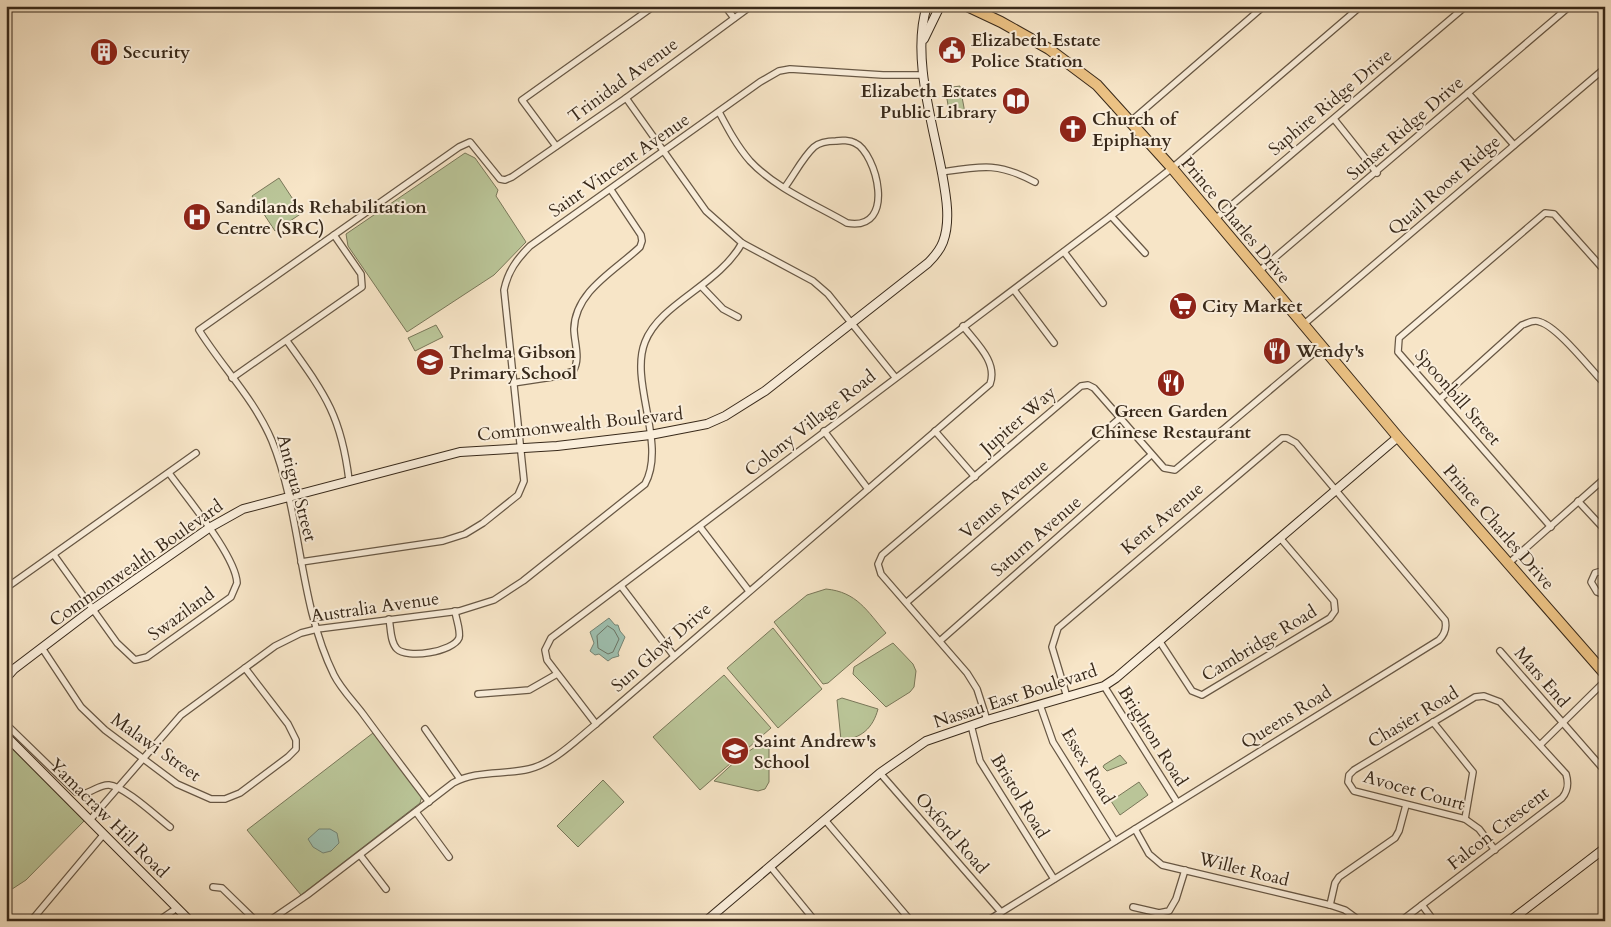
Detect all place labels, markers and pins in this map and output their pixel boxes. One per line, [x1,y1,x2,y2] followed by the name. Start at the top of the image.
[971,28,1101,74] place label: Elizabeth Estate Police Station
[937,35,967,65] public building icon: Elizabeth Estate Police Station
[89,37,119,67] building icon: Security
[123,40,191,65] place label: Security
[860,79,998,125] place label: Elizabeth Estates Public Library
[1001,86,1031,116] library icon: Elizabeth Estates Public Library
[1092,107,1179,153] place label: Church of Epiphany
[1058,114,1088,144] church icon: Church of Epiphany
[216,195,427,241] place label: Sandilands Rehabilitation Centre (SRC)
[182,202,212,232] hospital icon: Sandilands Rehabilitation Centre (SRC)
[1168,291,1198,321] supermarket icon: City Market
[1202,294,1303,319] place label: City Market
[1262,336,1292,366] restaurant icon: Wendy's
[1295,339,1364,364] place label: Wendy's
[449,340,577,386] place label: Thelma Gibson Primary School
[415,347,445,377] school or university icon: Thelma Gibson Primary School
[1156,368,1186,398] restaurant icon: Green Garden Chinese Restaurant
[1091,399,1252,445] place label: Green Garden Chinese Restaurant
[754,729,876,775] place label: Saint Andrew's School
[720,736,750,766] school or university icon: Saint Andrew's School

